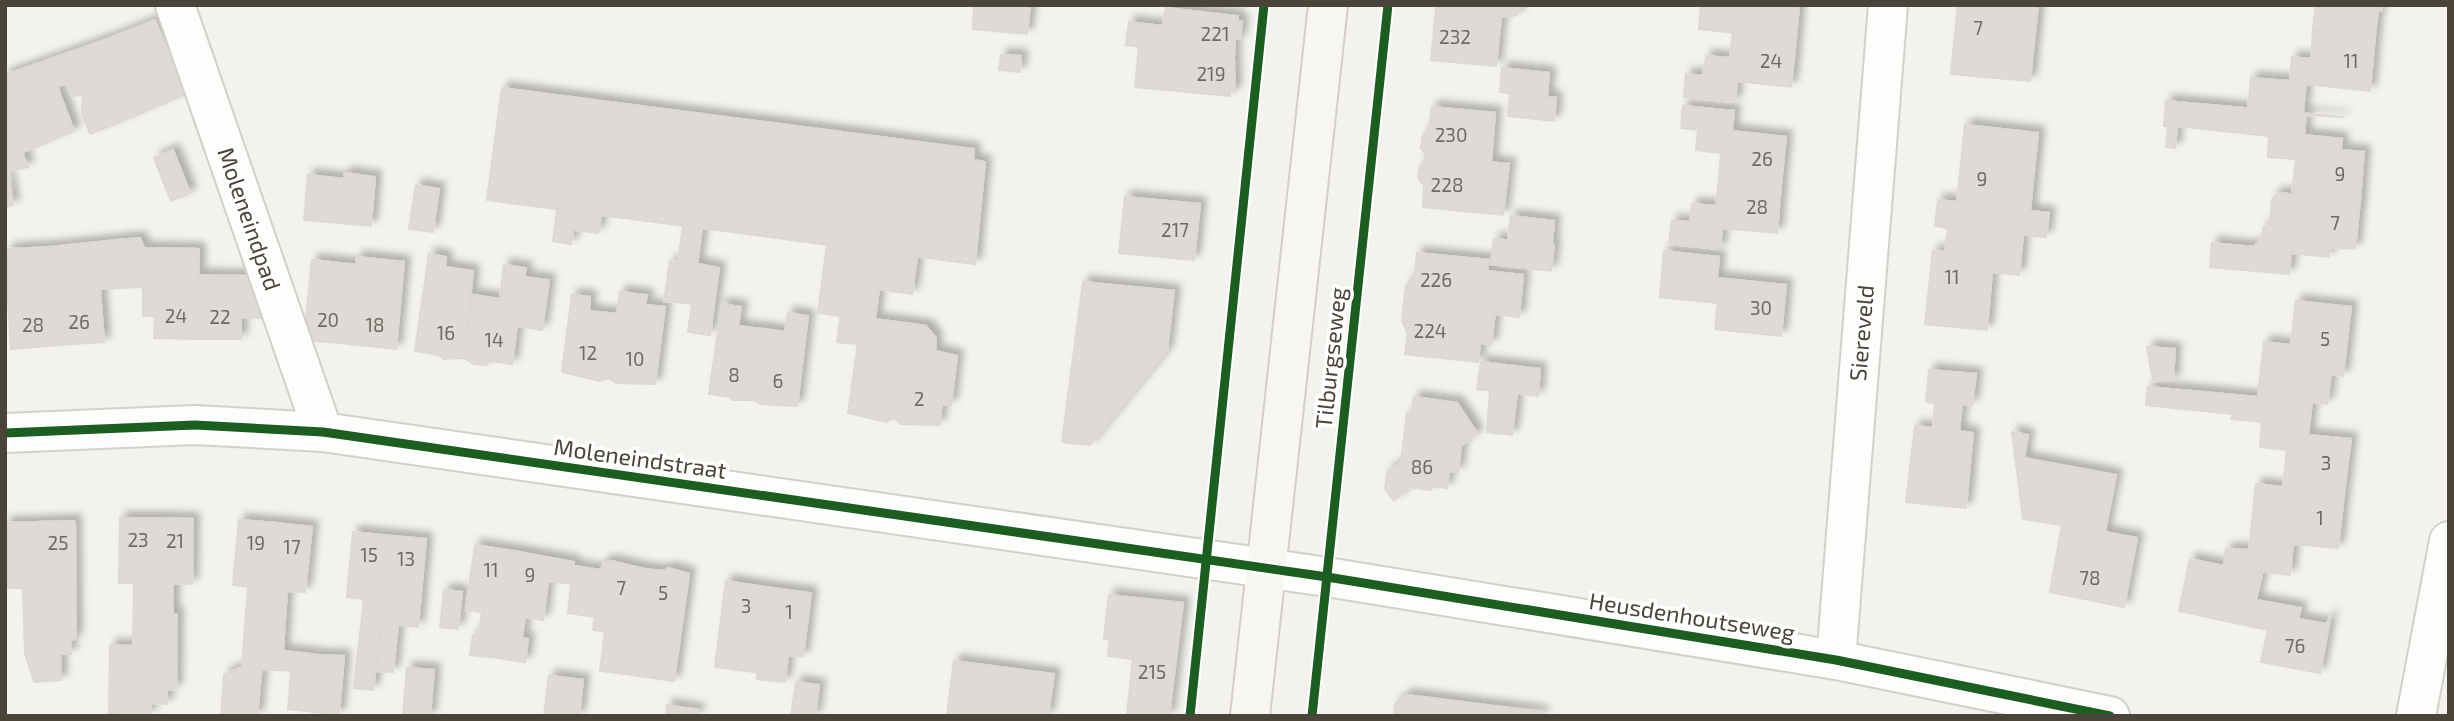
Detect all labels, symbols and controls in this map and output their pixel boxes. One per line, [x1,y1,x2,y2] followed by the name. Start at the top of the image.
[1973,16,1983,39] house number: 7
[1201,22,1229,45] house number: 221
[1439,25,1471,48] house number: 232
[1760,49,1782,72] house number: 24
[2343,49,2359,72] house number: 11
[1196,62,1226,85] house number: 219
[1435,123,1467,146] house number: 230
[212,143,288,294] street label: Moleneindpad
[1751,147,1773,170] house number: 26
[2335,162,2345,185] house number: 9
[1977,167,1987,190] house number: 9
[1431,173,1463,196] house number: 228
[1746,195,1768,218] house number: 28
[2330,211,2340,234] house number: 7
[1161,218,1189,241] house number: 217
[1944,265,1960,288] house number: 11
[1420,268,1452,291] house number: 226
[1843,284,1879,382] street label: Siereveld
[1309,286,1351,430] street label: Tilburgseweg
[1750,296,1772,319] house number: 30
[165,304,187,327] house number: 24
[209,305,231,328] house number: 22
[317,308,339,331] house number: 20
[68,310,90,333] house number: 26
[22,313,44,336] house number: 28
[365,313,385,336] house number: 18
[1413,319,1447,342] house number: 224
[437,321,455,344] house number: 16
[2320,327,2330,350] house number: 5
[484,328,504,351] house number: 14
[579,341,597,364] house number: 12
[625,347,645,370] house number: 10
[728,363,740,386] house number: 8
[773,369,783,392] house number: 6
[914,387,924,410] house number: 2
[552,432,729,484] street label: Moleneindstraat
[2321,451,2331,474] house number: 3
[1411,455,1433,478] house number: 86
[2316,506,2324,529] house number: 1
[127,528,149,551] house number: 23
[166,529,184,552] house number: 21
[48,531,68,554] house number: 25
[247,531,265,554] house number: 19
[283,535,301,558] house number: 17
[360,543,378,566] house number: 15
[397,547,415,570] house number: 13
[483,558,499,581] house number: 11
[525,563,535,586] house number: 9
[2079,566,2101,589] house number: 78
[616,576,626,599] house number: 7
[658,581,668,604] house number: 5
[1587,586,1797,646] street label: Heusdenhoutseweg
[741,594,751,617] house number: 3
[785,600,793,623] house number: 1
[2285,634,2305,657] house number: 76
[1138,660,1166,683] house number: 215

